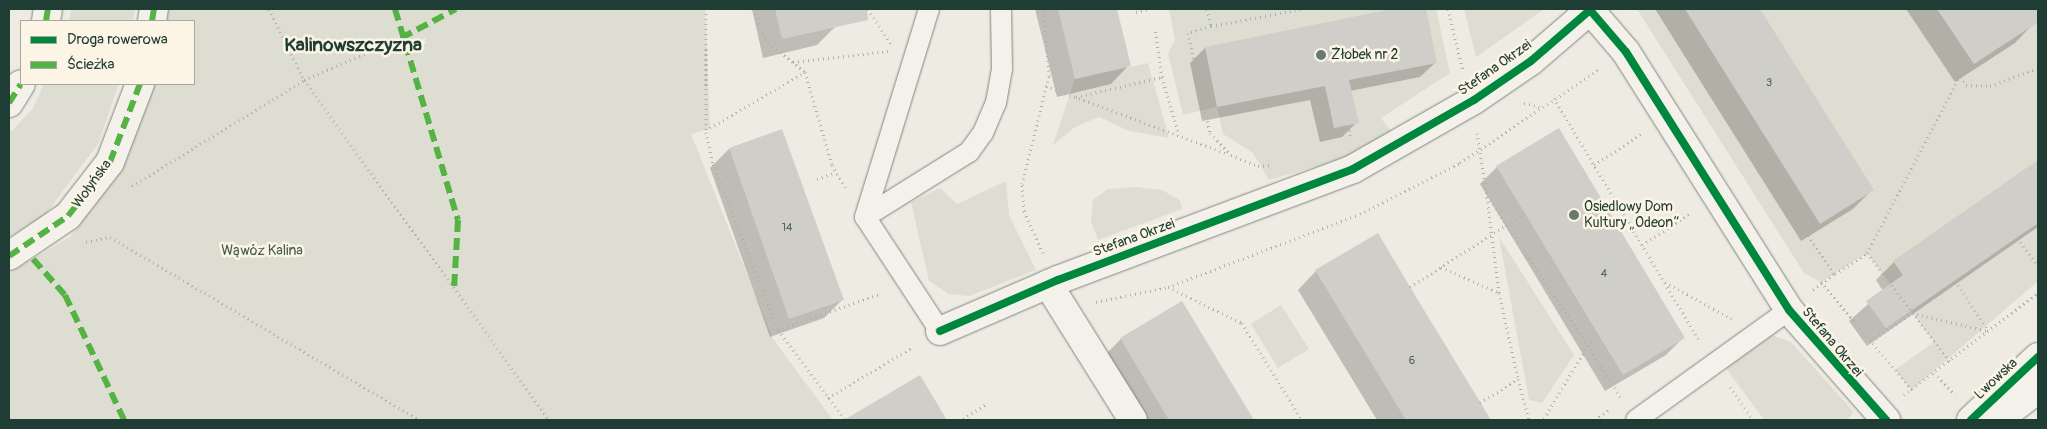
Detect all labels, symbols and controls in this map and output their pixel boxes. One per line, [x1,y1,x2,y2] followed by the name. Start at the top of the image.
[20,20,195,85] legend
[67,30,168,49] text: Droga rowerowa
[284,35,422,57] district label: Kalinowszczyzna
[1455,37,1535,99] street label: Stefana Okrzei
[1331,47,1398,63] place label: Żłobek nr 2
[1315,49,1327,61] marker: Żłobek nr 2
[67,55,115,74] text: Ścieżka
[1766,76,1772,90] house number: 3
[69,157,115,211] street label: Wołyńska
[1584,199,1679,232] place label: Osiedlowy Dom Kultury „Odeon”
[1568,209,1580,221] marker: Osiedlowy Dom Kultury „Odeon”
[1091,215,1177,261] street label: Stefana Okrzei
[782,221,792,235] house number: 14
[221,243,303,259] park label: Wąwóz Kalina
[1601,267,1607,281] house number: 4
[1798,304,1866,380] street label: Stefana Okrzei
[1409,354,1415,368] house number: 6
[1971,355,2021,403] street label: Lwowska

